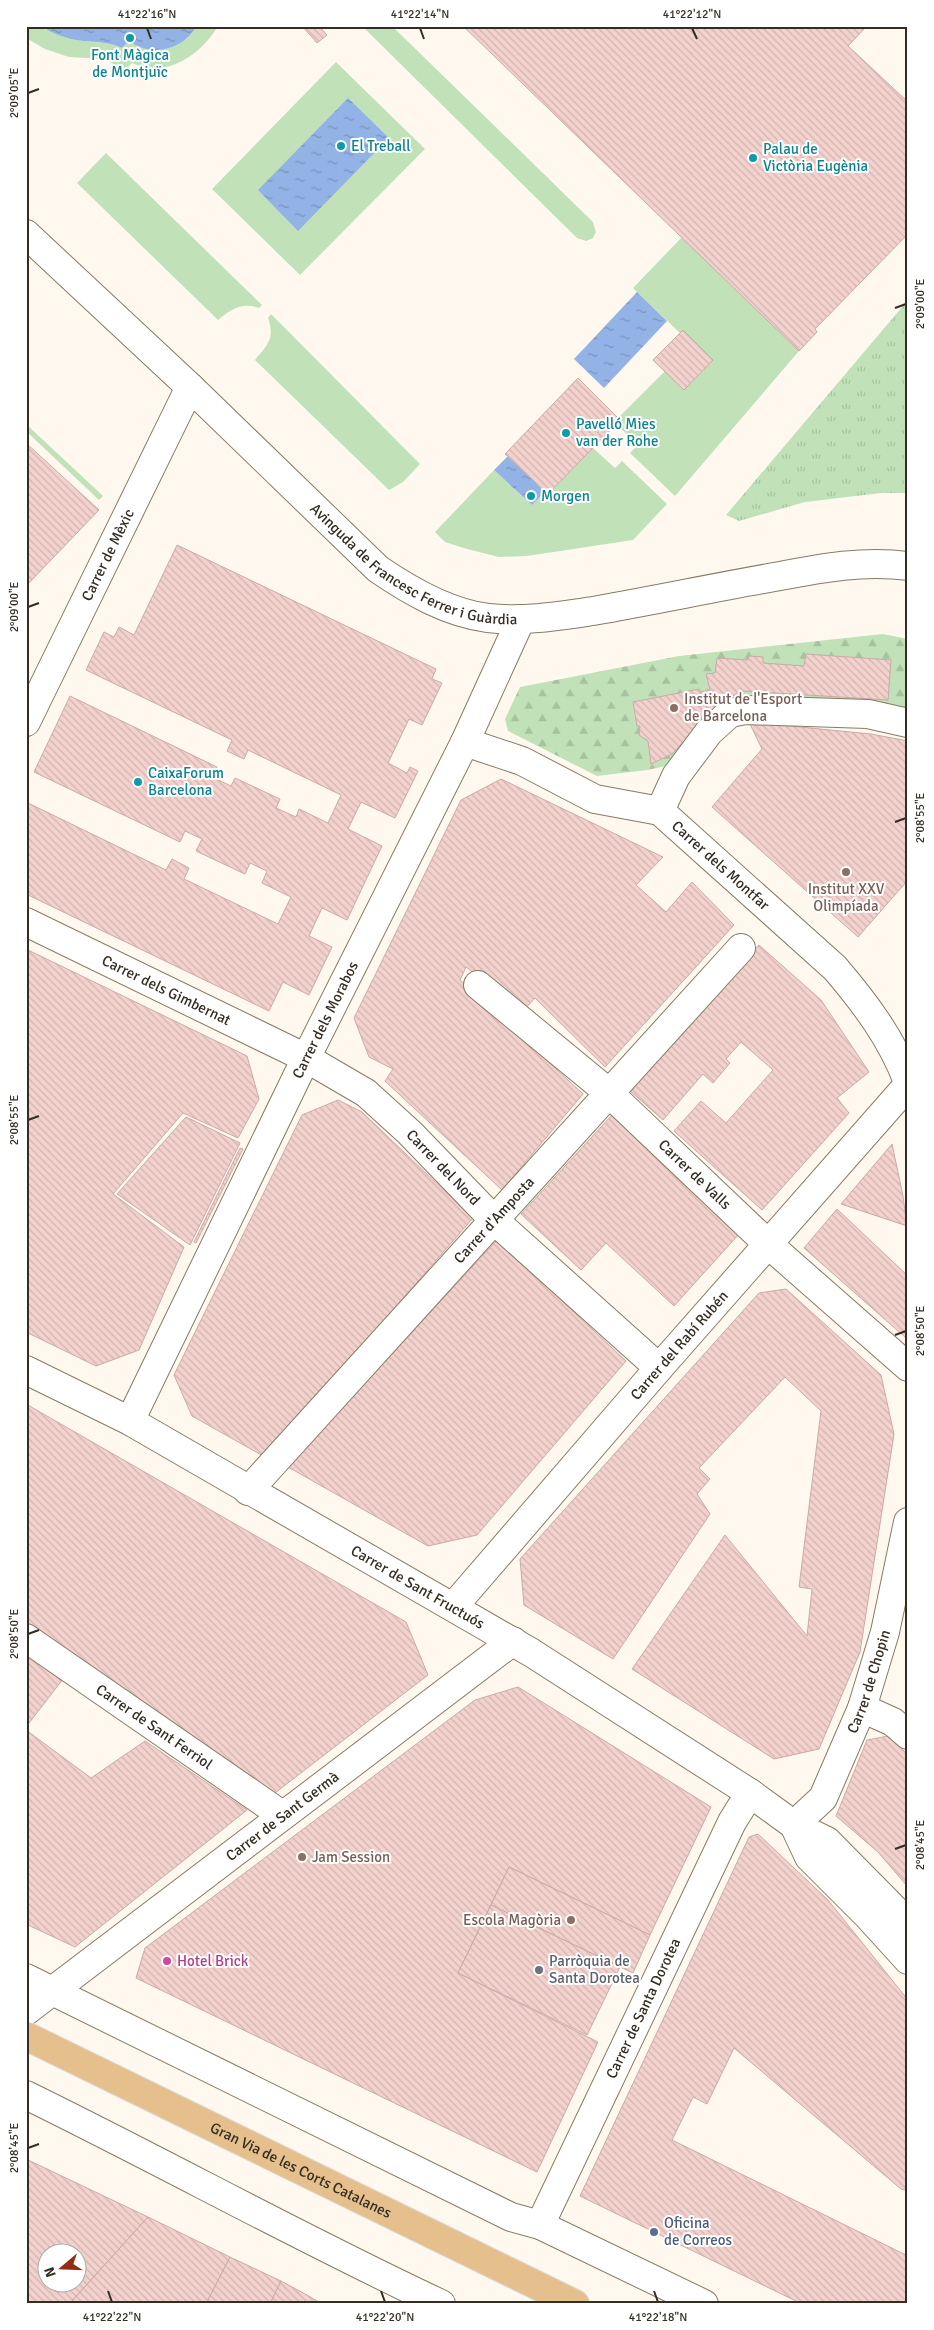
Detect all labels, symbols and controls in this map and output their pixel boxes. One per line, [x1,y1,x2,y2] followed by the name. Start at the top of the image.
[118,7,176,22] text: 41°22'16"N
[391,7,449,22] text: 41°22'14"N
[663,7,721,22] text: 41°22'12"N
[124,32,136,44] marker: Font Màgica de Montjuïc
[91,46,169,81] place label: Font Màgica de Montjuïc
[7,67,22,118] text: 2°09'05"E
[351,137,411,155] place label: El Treball
[335,140,347,152] marker: El Treball
[763,140,868,175] place label: Palau de Victòria Eugènia
[747,152,759,164] marker: Palau de Victòria Eugènia
[913,278,928,329] text: 2°09'00"E
[576,415,658,450] place label: Pavelló Mies van der Rohe
[560,427,572,439] marker: Pavelló Mies van der Rohe
[541,487,590,505] place label: Morgen
[525,490,537,502] marker: Morgen
[306,499,517,628] street label: Avinguda de Francesc Ferrer i Guàrdia
[78,506,138,604] street label: Carrer de Mèxic
[7,581,22,632] text: 2°09'00"E
[684,690,802,725] place label: Institut de l'Esport de Barcelona
[668,702,680,714] marker: Institut de l'Esport de Barcelona
[148,764,224,799] place label: CaixaForum Barcelona
[132,776,144,788] marker: CaixaForum Barcelona
[913,792,928,843] text: 2°08'55"E
[668,817,774,914] street label: Carrer dels Montfar
[840,866,852,878] marker: Institut XXV Olimpíada
[808,880,885,915] place label: Institut XXV Olimpíada
[99,951,234,1029] street label: Carrer dels Gimbernat
[288,958,362,1082] street label: Carrer dels Morabos
[7,1094,22,1145] text: 2°08'55"E
[403,1126,484,1209] street label: Carrer del Nord
[655,1136,735,1213] street label: Carrer de Valls
[450,1173,538,1267] street label: Carrer d'Amposta
[627,1287,732,1404] street label: Carrer del Rabí Rubén
[913,1305,928,1356] text: 2°08'50"E
[348,1541,488,1633] street label: Carrer de Sant Fructuós
[7,1608,22,1659] text: 2°08'50"E
[843,1628,894,1736] street label: Carrer de Chopin
[93,1680,216,1773] street label: Carrer de Sant Ferriol
[222,1767,343,1865] street label: Carrer de Sant Germà
[913,1819,928,1870] text: 2°08'45"E
[312,1848,390,1866] place label: Jam Session
[296,1851,308,1863] marker: Jam Session
[463,1911,561,1929] place label: Escola Magòria
[565,1914,577,1926] marker: Escola Magòria
[602,1935,684,2082] street label: Carrer de Santa Dorotea
[177,1952,249,1970] place label: Hotel Brick
[549,1952,640,1987] place label: Parròquia de Santa Dorotea
[161,1955,173,1967] marker: Hotel Brick
[533,1964,545,1976] marker: Parròquia de Santa Dorotea
[207,2118,395,2222] street label: Gran Via de les Corts Catalanes
[7,2122,22,2173] text: 2°08'45"E
[664,2214,733,2249] place label: Oficina de Correos
[648,2226,660,2238] marker: Oficina de Correos
[38,2242,88,2292] north arrow
[41,2265,60,2279] text: N
[83,2310,141,2325] text: 41°22'22"N
[356,2310,414,2325] text: 41°22'20"N
[629,2310,687,2325] text: 41°22'18"N

